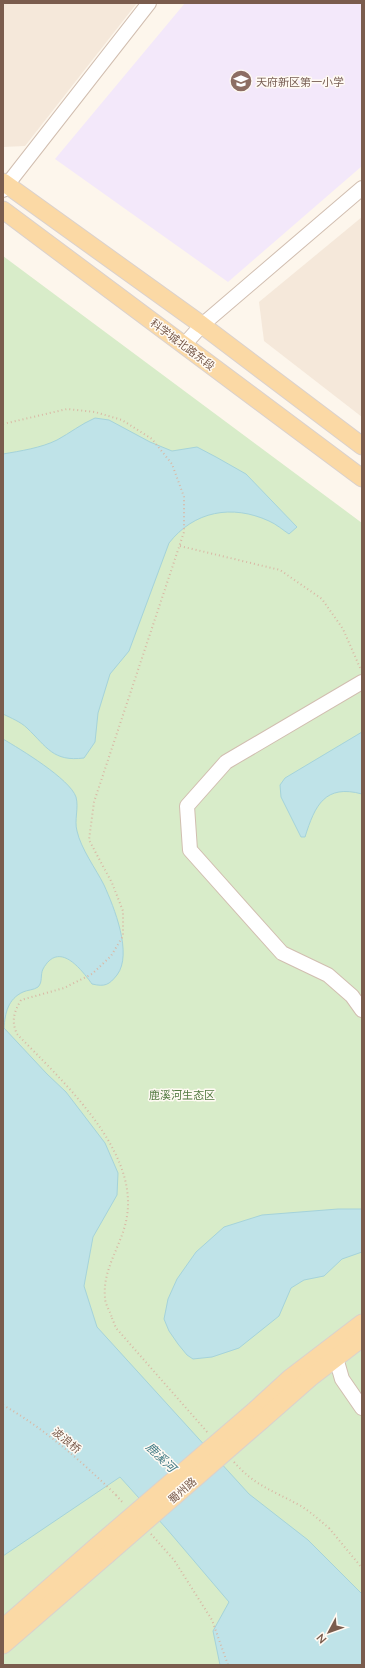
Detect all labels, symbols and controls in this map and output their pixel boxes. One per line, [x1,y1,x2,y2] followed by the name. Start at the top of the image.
[228,68,254,94] school or university icon: 天府新区第一小学
[256,75,344,88] place label: 天府新区第一小学
[148,316,218,372] street label: 科学城北路东段
[149,1088,215,1101] park label: 鹿溪河生态区
[50,1425,84,1455] street label: 波浪桥
[143,1439,181,1476] water label: 鹿溪河
[165,1474,199,1506] street label: 蜀州路
[309,1612,349,1652] north arrow
[313,1631,329,1646] text: N

